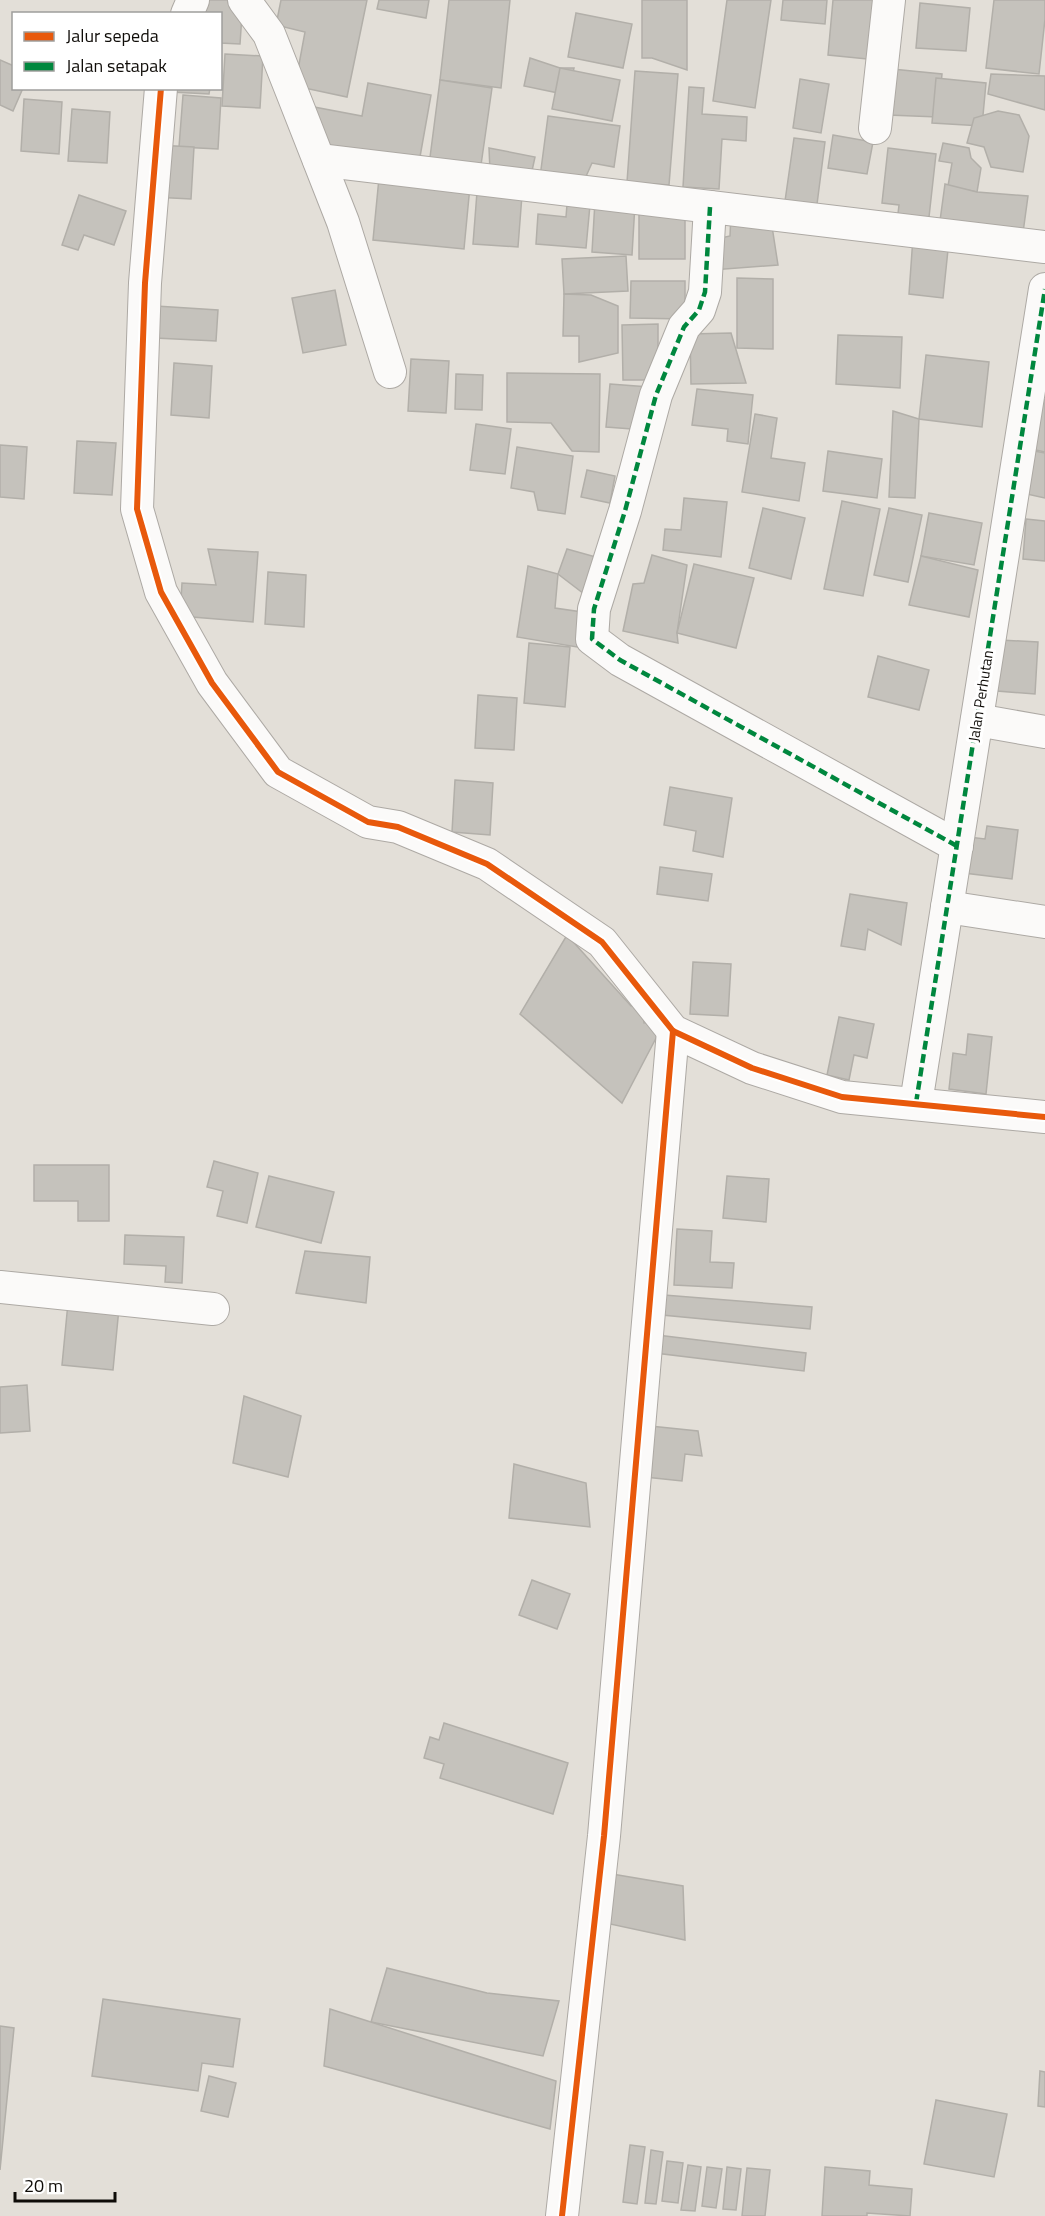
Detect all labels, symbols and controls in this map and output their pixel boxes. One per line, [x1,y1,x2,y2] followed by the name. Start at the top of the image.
[12,12,222,90] legend
[66,22,159,49] text: Jalur sepeda
[66,52,167,79] text: Jalan setapak
[962,648,999,743] street label: Jalan Perhutan
[15,2165,116,2203] scale bar
[24,2172,63,2199] text: 20 m

